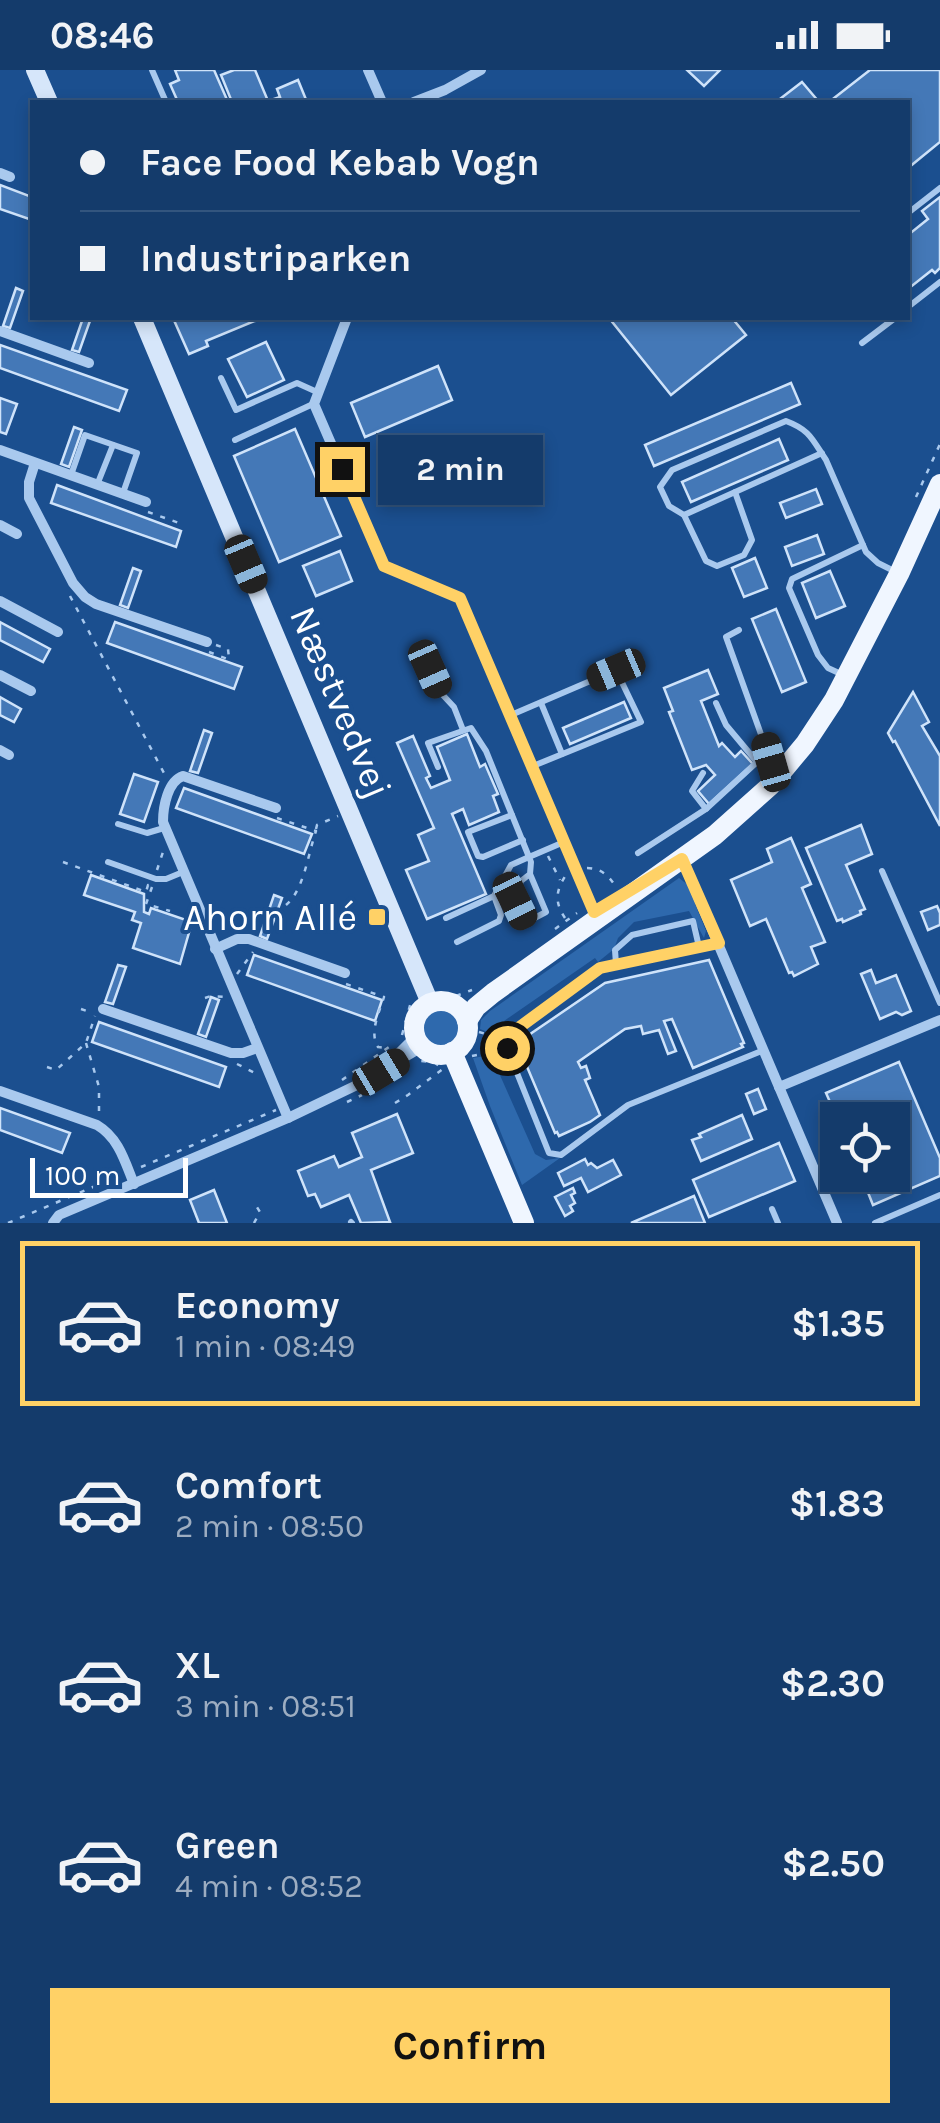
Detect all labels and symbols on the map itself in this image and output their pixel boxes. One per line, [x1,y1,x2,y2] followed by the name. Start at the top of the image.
[377,434,542,504] callout: 2 min
[320,447,365,492] route end
[220,531,272,597] car
[280,599,401,805] street label: Næstvedvej
[404,635,456,703] car
[583,644,649,696] car
[748,729,794,795] car
[488,867,542,935] car
[183,895,357,940] place label: Ahorn Allé
[366,906,388,928] marker: Ahorn Allé
[485,1026,530,1071] route start
[348,1044,414,1100] car
[30,1153,188,1198] scale bar

